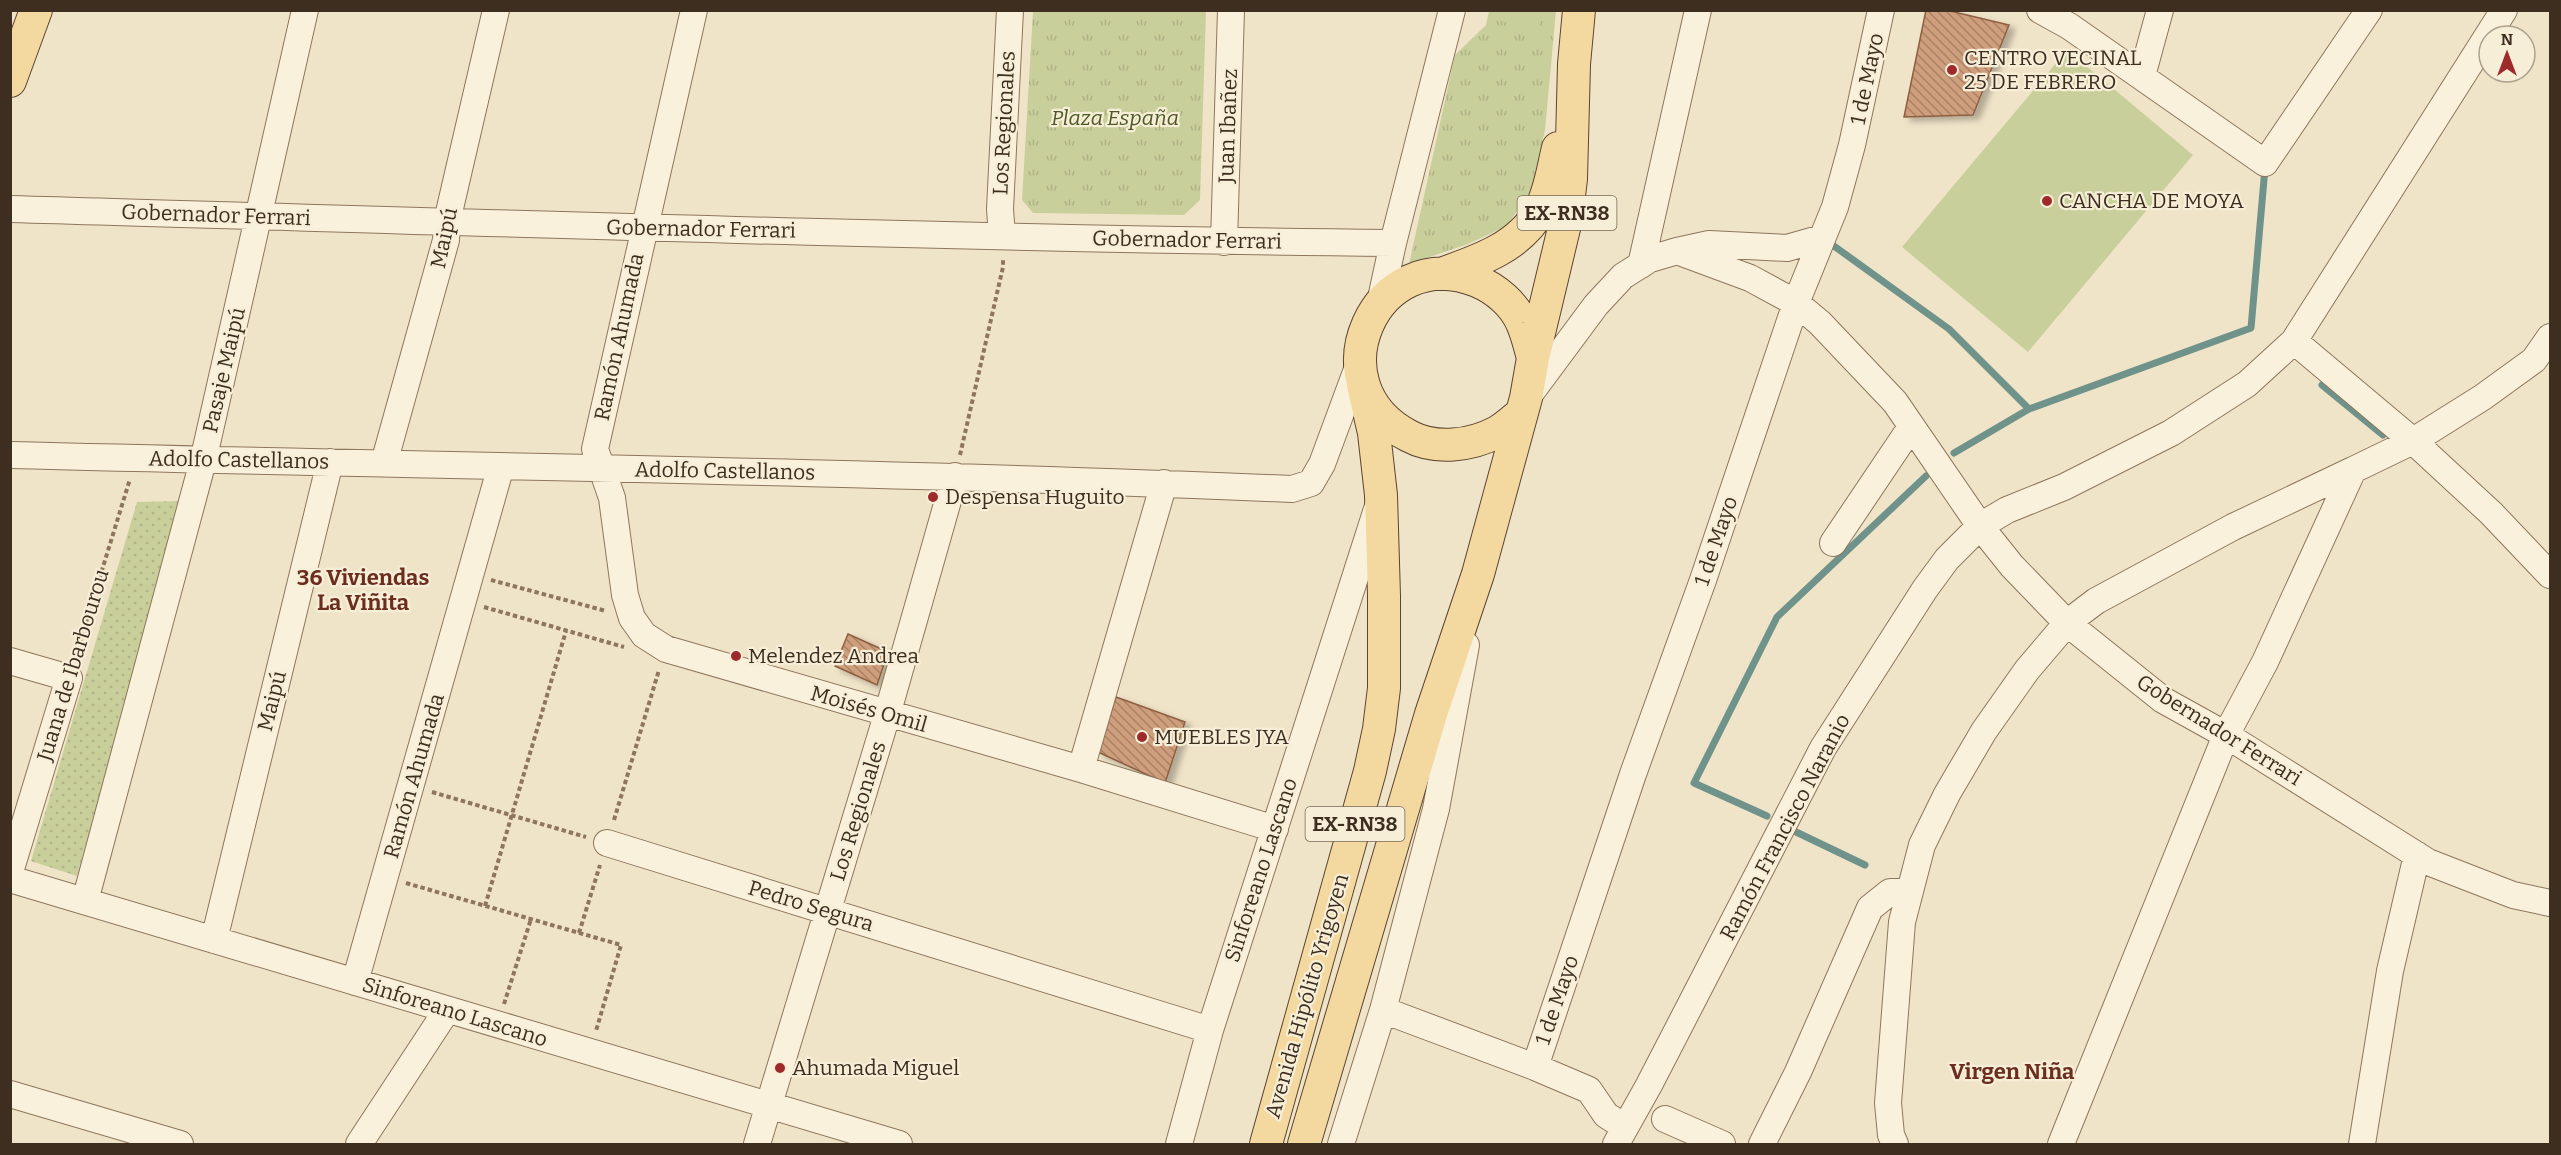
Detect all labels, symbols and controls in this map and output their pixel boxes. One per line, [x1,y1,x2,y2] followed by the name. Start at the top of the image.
[2477,24,2537,84] north arrow
[2501,30,2513,49] text: N
[1845,31,1889,127] street label: 1 de Mayo
[1964,45,2142,95] place label: CENTRO VECINAL 25 DE FEBRERO
[987,50,1021,196] street label: Los Regionales
[1945,63,1959,77] marker: CENTRO VECINAL 25 DE FEBRERO
[1213,68,1243,185] street label: Juan Ibañez
[1051,105,1179,131] park label: Plaza España
[2059,188,2244,214] place label: CANCHA DE MOYA
[2040,194,2054,208] marker: CANCHA DE MOYA
[1518,196,1616,230] road number: EX-RN38
[121,199,311,231] street label: Gobernador Ferrari
[425,205,463,271] street label: Maipú
[606,214,796,244] street label: Gobernador Ferrari
[1092,225,1282,255] street label: Gobernador Ferrari
[589,250,650,423] street label: Ramón Ahumada
[197,305,251,435] street label: Pasaje Maipú
[148,445,330,475] street label: Adolfo Castellanos
[634,456,816,486] street label: Adolfo Castellanos
[945,484,1125,510] place label: Despensa Huguito
[926,490,940,504] marker: Despensa Huguito
[1689,493,1743,589] street label: 1 de Mayo
[297,564,429,616] district label: 36 Viviendas La Viñita
[31,566,115,765] street label: Juana de Ibarbourou
[748,643,919,669] place label: Melendez Andrea
[729,649,743,663] marker: Melendez Andrea
[252,668,292,734] street label: Maipú
[2132,669,2306,791] street label: Gobernador Ferrari
[808,680,930,738] street label: Moisés Omil
[378,690,450,862] street label: Ramón Ahumada
[1714,709,1856,945] street label: Ramón Francisco Naranio
[1154,724,1289,750] place label: MUEBLES JYA
[1135,730,1149,744] marker: MUEBLES JYA
[824,738,892,884] street label: Los Regionales
[1219,775,1303,965] street label: Sinforeano Lascano
[1306,807,1404,841] road number: EX-RN38
[1260,871,1354,1121] street label: Avenida Hipólito Yrigoyen
[745,875,877,938] street label: Pedro Segura
[1530,952,1584,1048] street label: 1 de Mayo
[359,971,551,1053] street label: Sinforeano Lascano
[792,1055,959,1081] place label: Ahumada Miguel
[1950,1058,2075,1085] district label: Virgen Niña
[773,1061,787,1075] marker: Ahumada Miguel

